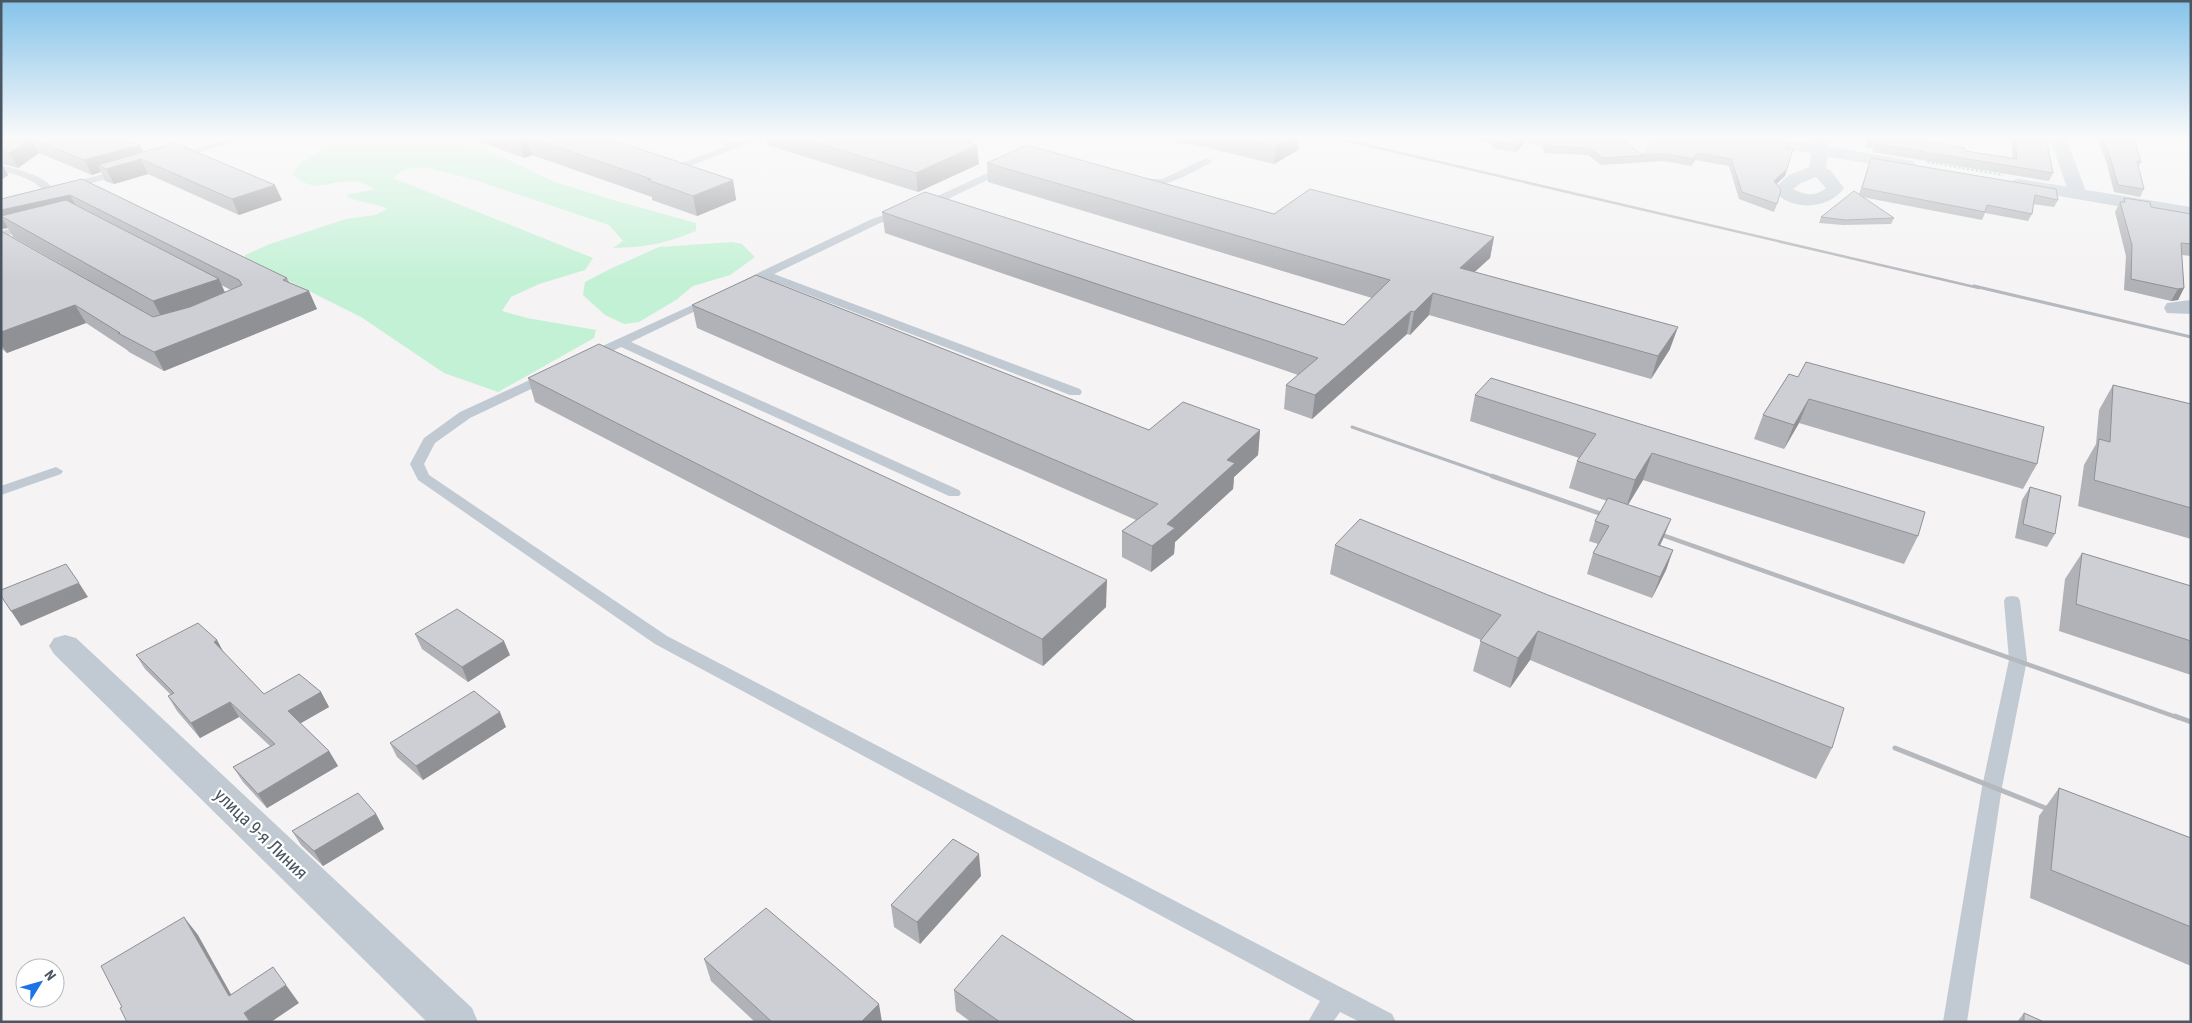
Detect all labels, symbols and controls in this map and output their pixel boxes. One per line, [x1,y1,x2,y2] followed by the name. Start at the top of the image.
[210,784,312,883] street label: улица 9-я Линия
[15,958,65,1008] north arrow
[41,967,59,983] text: N

